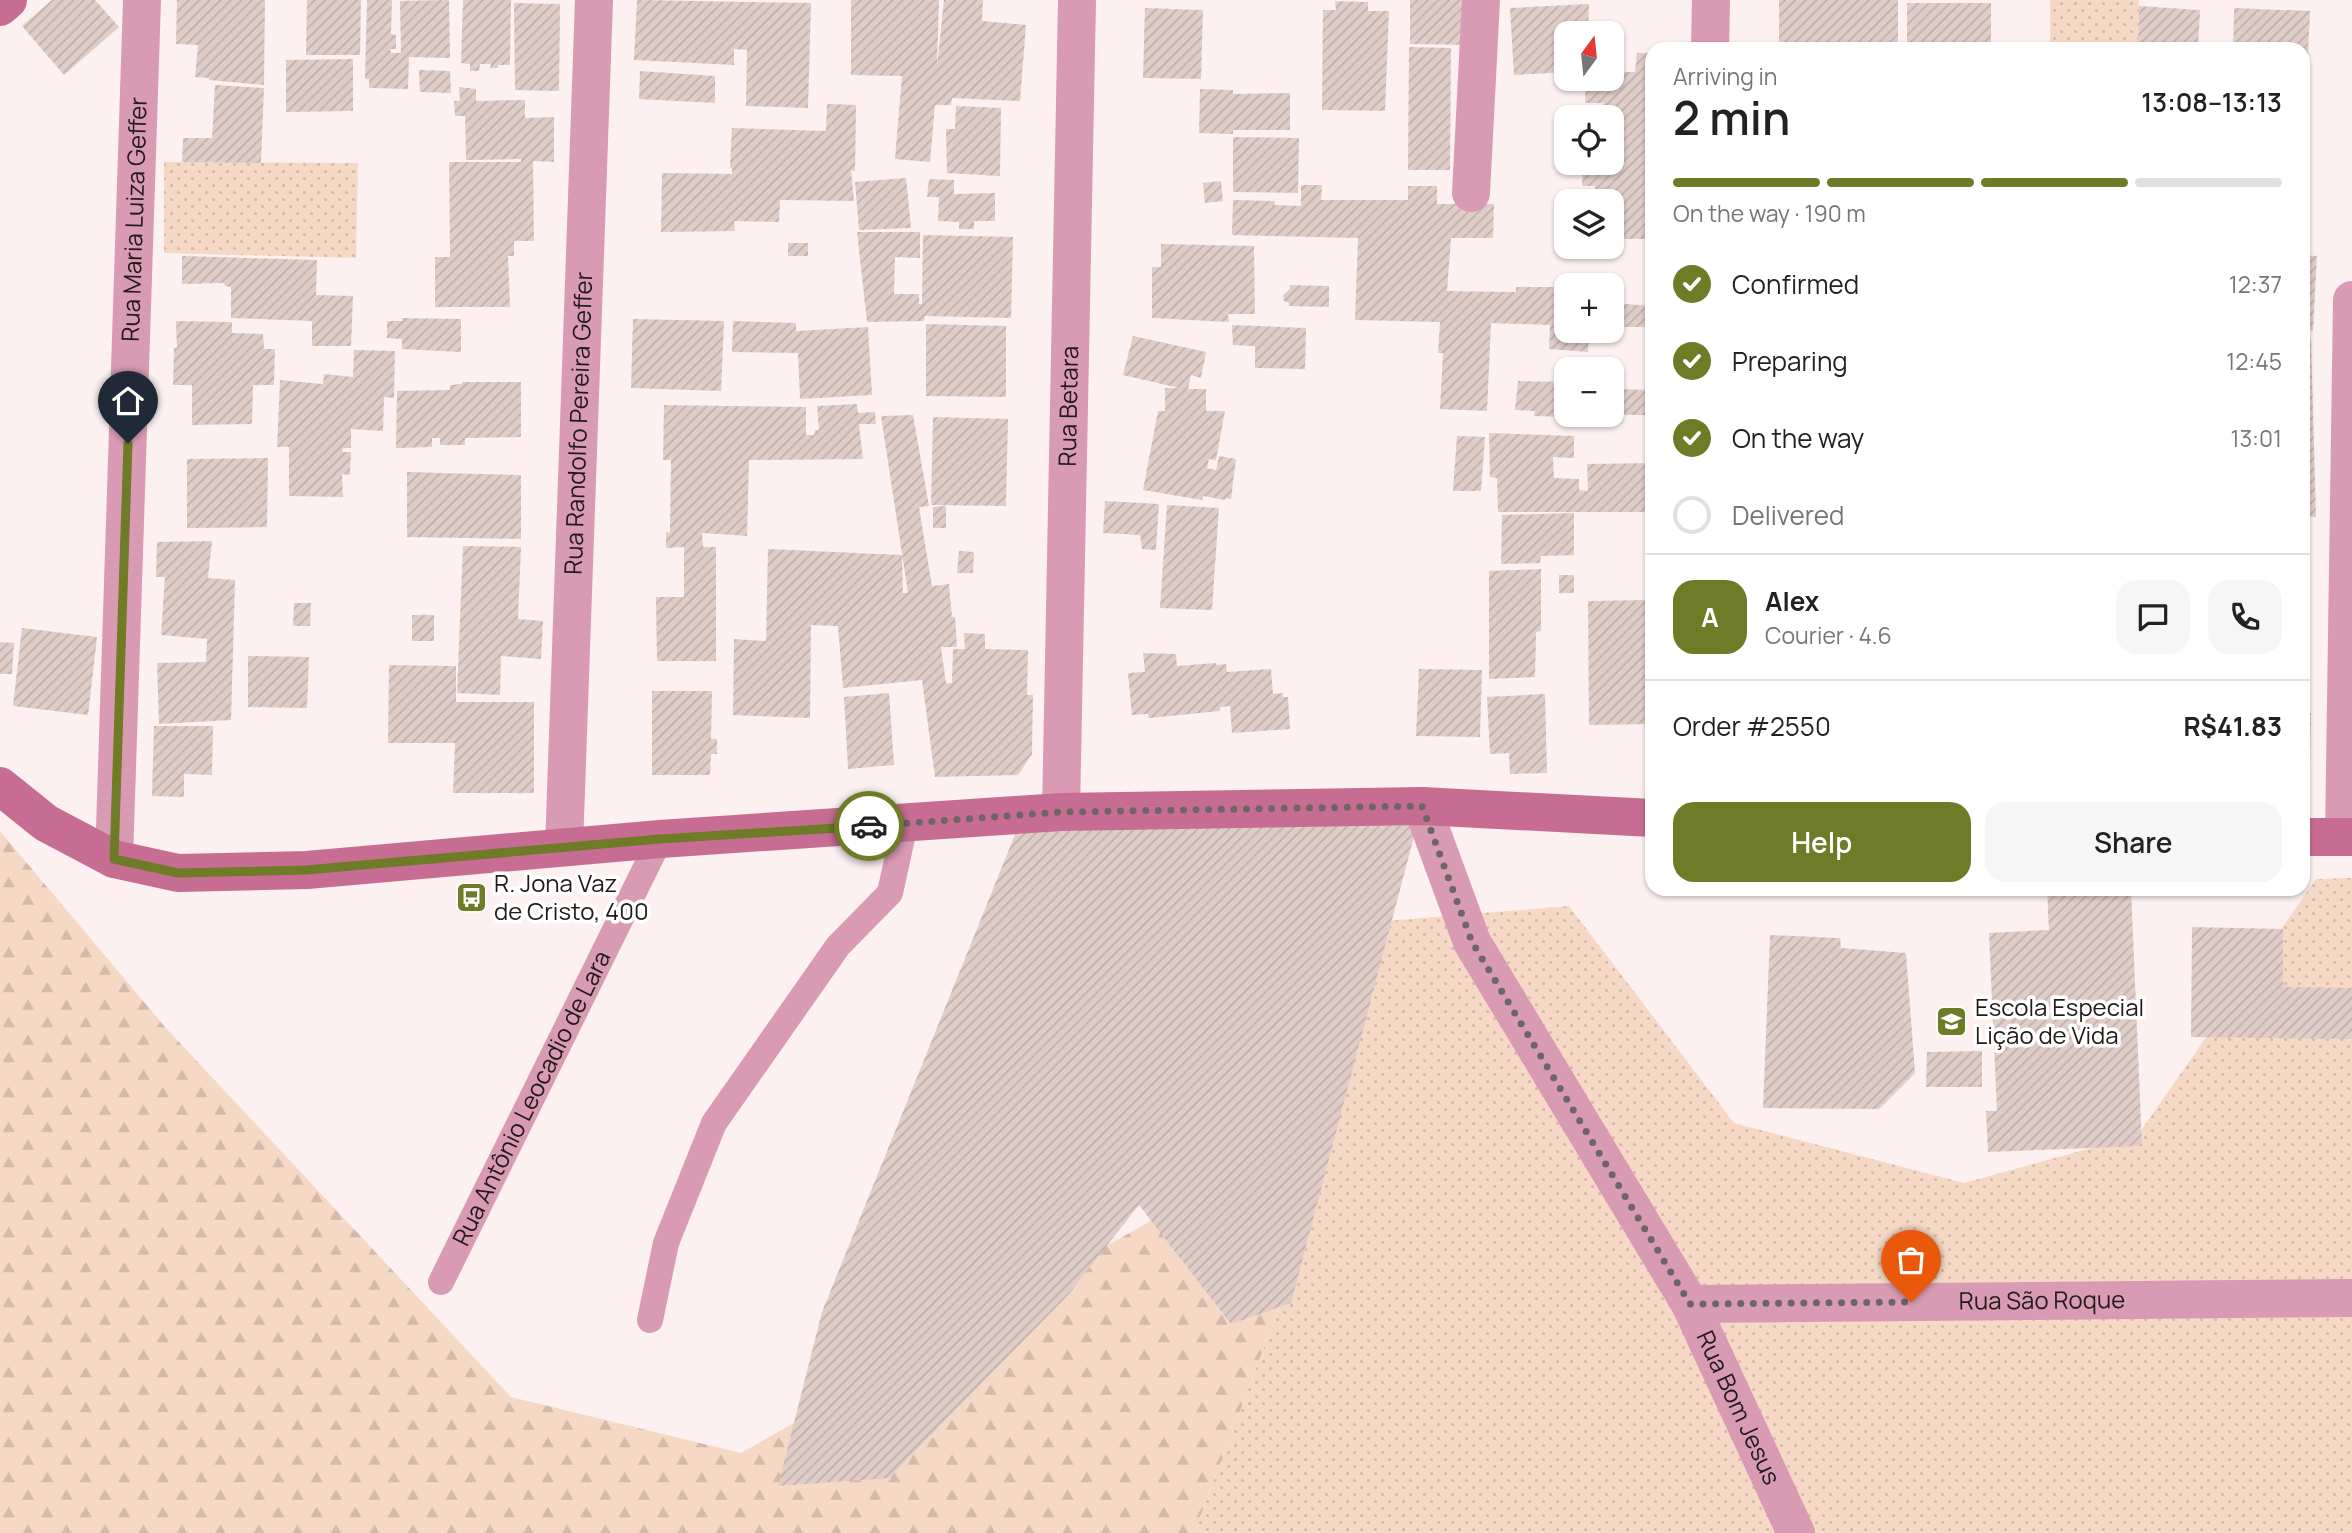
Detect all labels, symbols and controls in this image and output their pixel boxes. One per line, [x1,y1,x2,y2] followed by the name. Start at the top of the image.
[1554,21,1624,91] north arrow
[1554,21,1624,427] map controls
[1673,60,1778,92] text: Arriving in
[2141,84,2282,120] text: 13:08–13:13
[1673,86,1790,149] text: 2 min
[113,96,154,342] street label: Rua Maria Luiza Geffer
[1554,105,1624,175] button: locate
[1554,189,1624,259] button: layers
[1673,197,1866,229] text: On the way · 190 m
[1673,265,1711,303] icon: check
[1732,266,1859,302] text: Confirmed
[2229,268,2282,300] text: 12:37
[556,271,599,575] street label: Rua Randolfo Pereira Geffer
[1554,273,1624,343] button: +
[1673,342,1711,380] icon: check
[1732,343,1848,379] text: Preparing
[1050,345,1085,467] street label: Rua Betara
[2226,345,2282,377] text: 12:45
[1554,357,1624,427] button: −
[98,371,158,443] pin
[109,382,147,420] icon: home
[1673,419,1711,457] icon: check
[1732,420,1864,456] text: On the way
[2230,422,2282,454] text: 13:01
[1732,497,1844,533] text: Delivered
[2116,580,2190,654] button: chat
[2208,580,2282,654] button: phone
[1765,583,1819,619] text: Alex
[1701,599,1719,635] text: A
[1765,619,1892,651] text: Courier · 4.6
[1673,708,1831,744] text: Order #2550
[2183,708,2282,744] text: R$41.83
[834,791,904,861] courier
[1673,802,1971,882] button: Help
[1985,802,2282,882] button: Share
[850,807,888,845] icon: car
[494,866,649,927] place label: R. Jona Vaz de Cristo, 400
[454,881,488,915] bus stop icon: R. Jona Vaz de Cristo, 400
[444,944,617,1251] street label: Rua Antônio Leocadio de Lara
[1975,990,2144,1051] place label: Escola Especial Lição de Vida
[1935,1005,1969,1039] school or university icon: Escola Especial Lição de Vida
[1881,1230,1941,1302] pin
[1892,1241,1930,1279] icon: bag
[1959,1282,2125,1317] street label: Rua São Roque
[1690,1325,1789,1490] street label: Rua Bom Jesus

